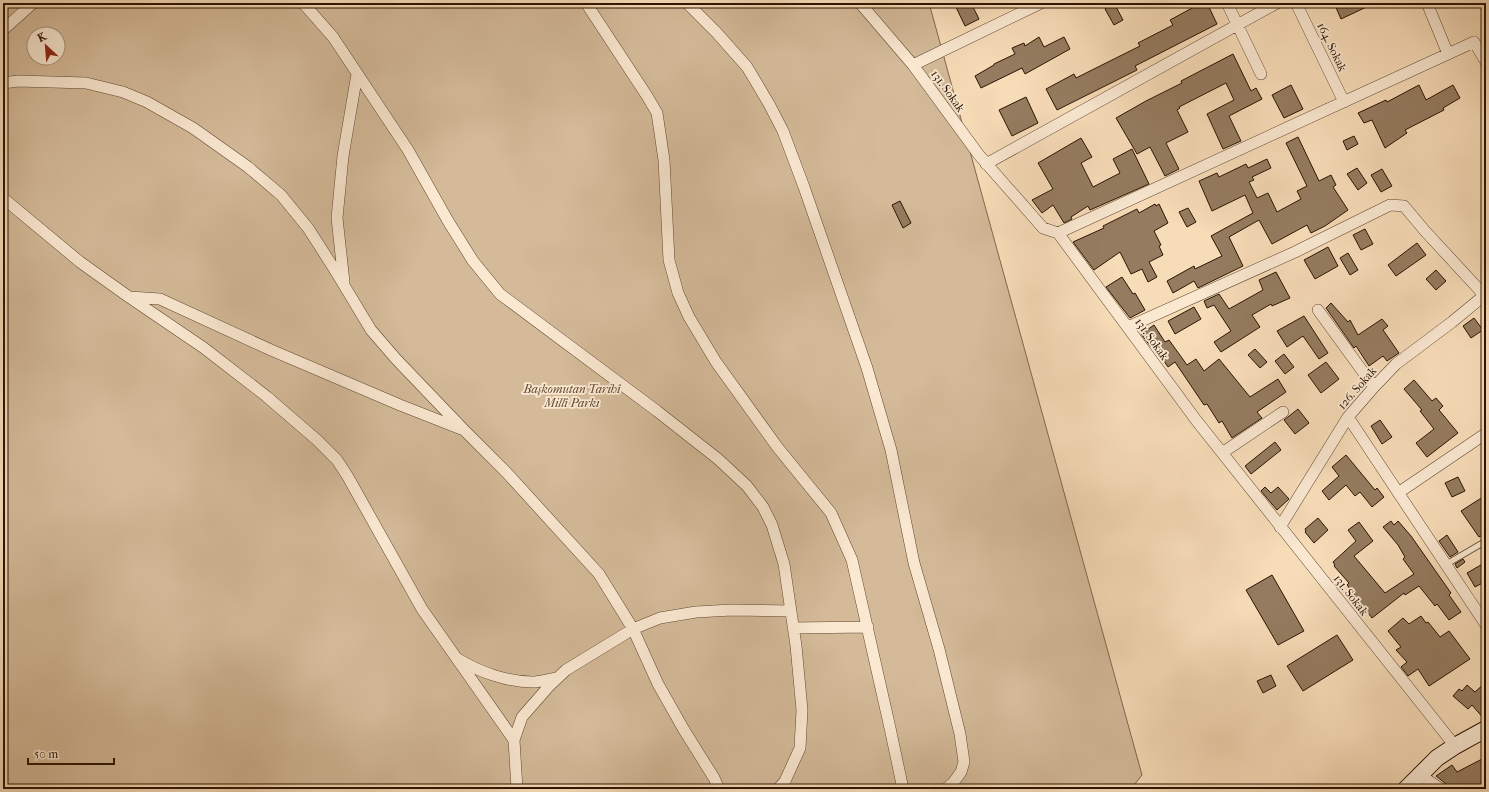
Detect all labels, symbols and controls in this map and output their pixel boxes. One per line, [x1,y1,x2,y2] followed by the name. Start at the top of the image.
[1314,20,1350,75] street label: 164. Sokak
[26,26,66,66] north arrow
[35,29,49,45] text: K
[928,67,968,115] street label: 131. Sokak
[1132,315,1172,363] street label: 131. Sokak
[1335,363,1380,412] street label: 126. Sokak
[523,382,622,410] park label: Başkomutan Tarihî Millî Parkı
[1331,572,1372,619] street label: 131. Sokak
[28,740,114,766] scale bar
[34,747,58,761] text: 50 m

